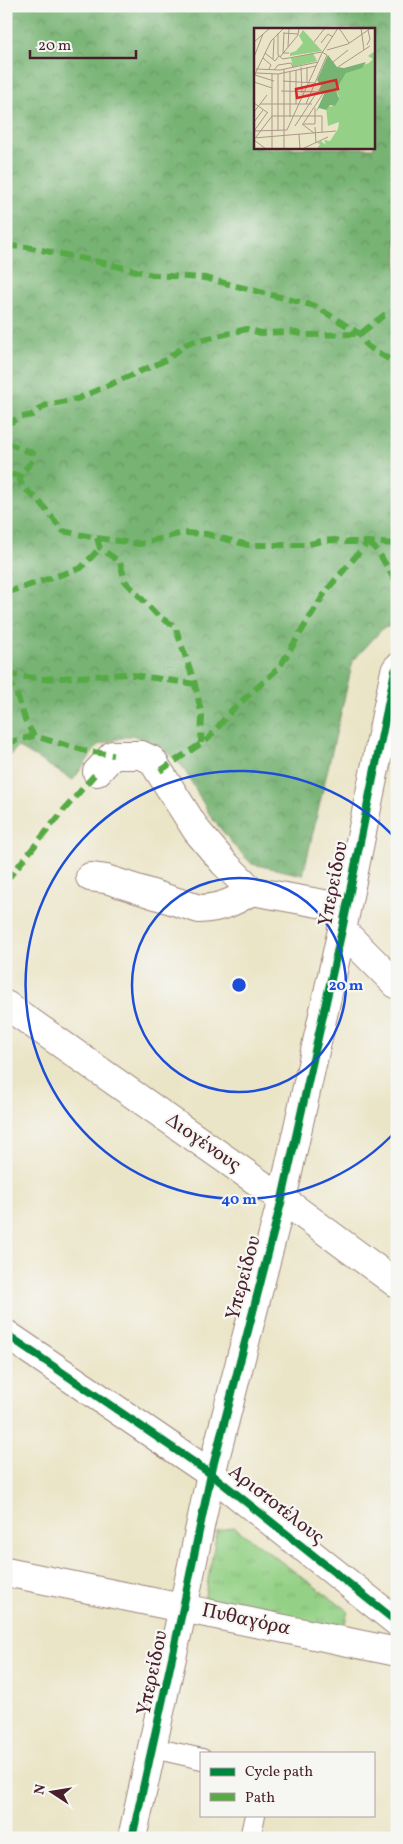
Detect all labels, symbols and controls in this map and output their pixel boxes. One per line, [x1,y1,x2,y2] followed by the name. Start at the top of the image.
[30,28,136,60] scale bar
[254,28,376,149] inset map
[38,36,71,57] text: 20 m
[312,839,356,929] street label: Υπερείδου
[230,976,248,994] centre of rings
[329,976,364,997] text: 20 m
[160,1107,246,1179] street label: Διογένους
[221,1190,257,1211] text: 40 m
[219,1233,269,1323] street label: Υπερείδου
[222,1458,330,1552] street label: Αριστοτέλους
[199,1597,293,1643] street label: Πυθαγόρα
[130,1628,176,1718] street label: Υπερείδου
[200,1752,376,1816] legend
[245,1762,313,1783] text: Cycle path
[28,1766,78,1816] north arrow
[30,1783,51,1797] text: N
[245,1788,275,1809] text: Path

